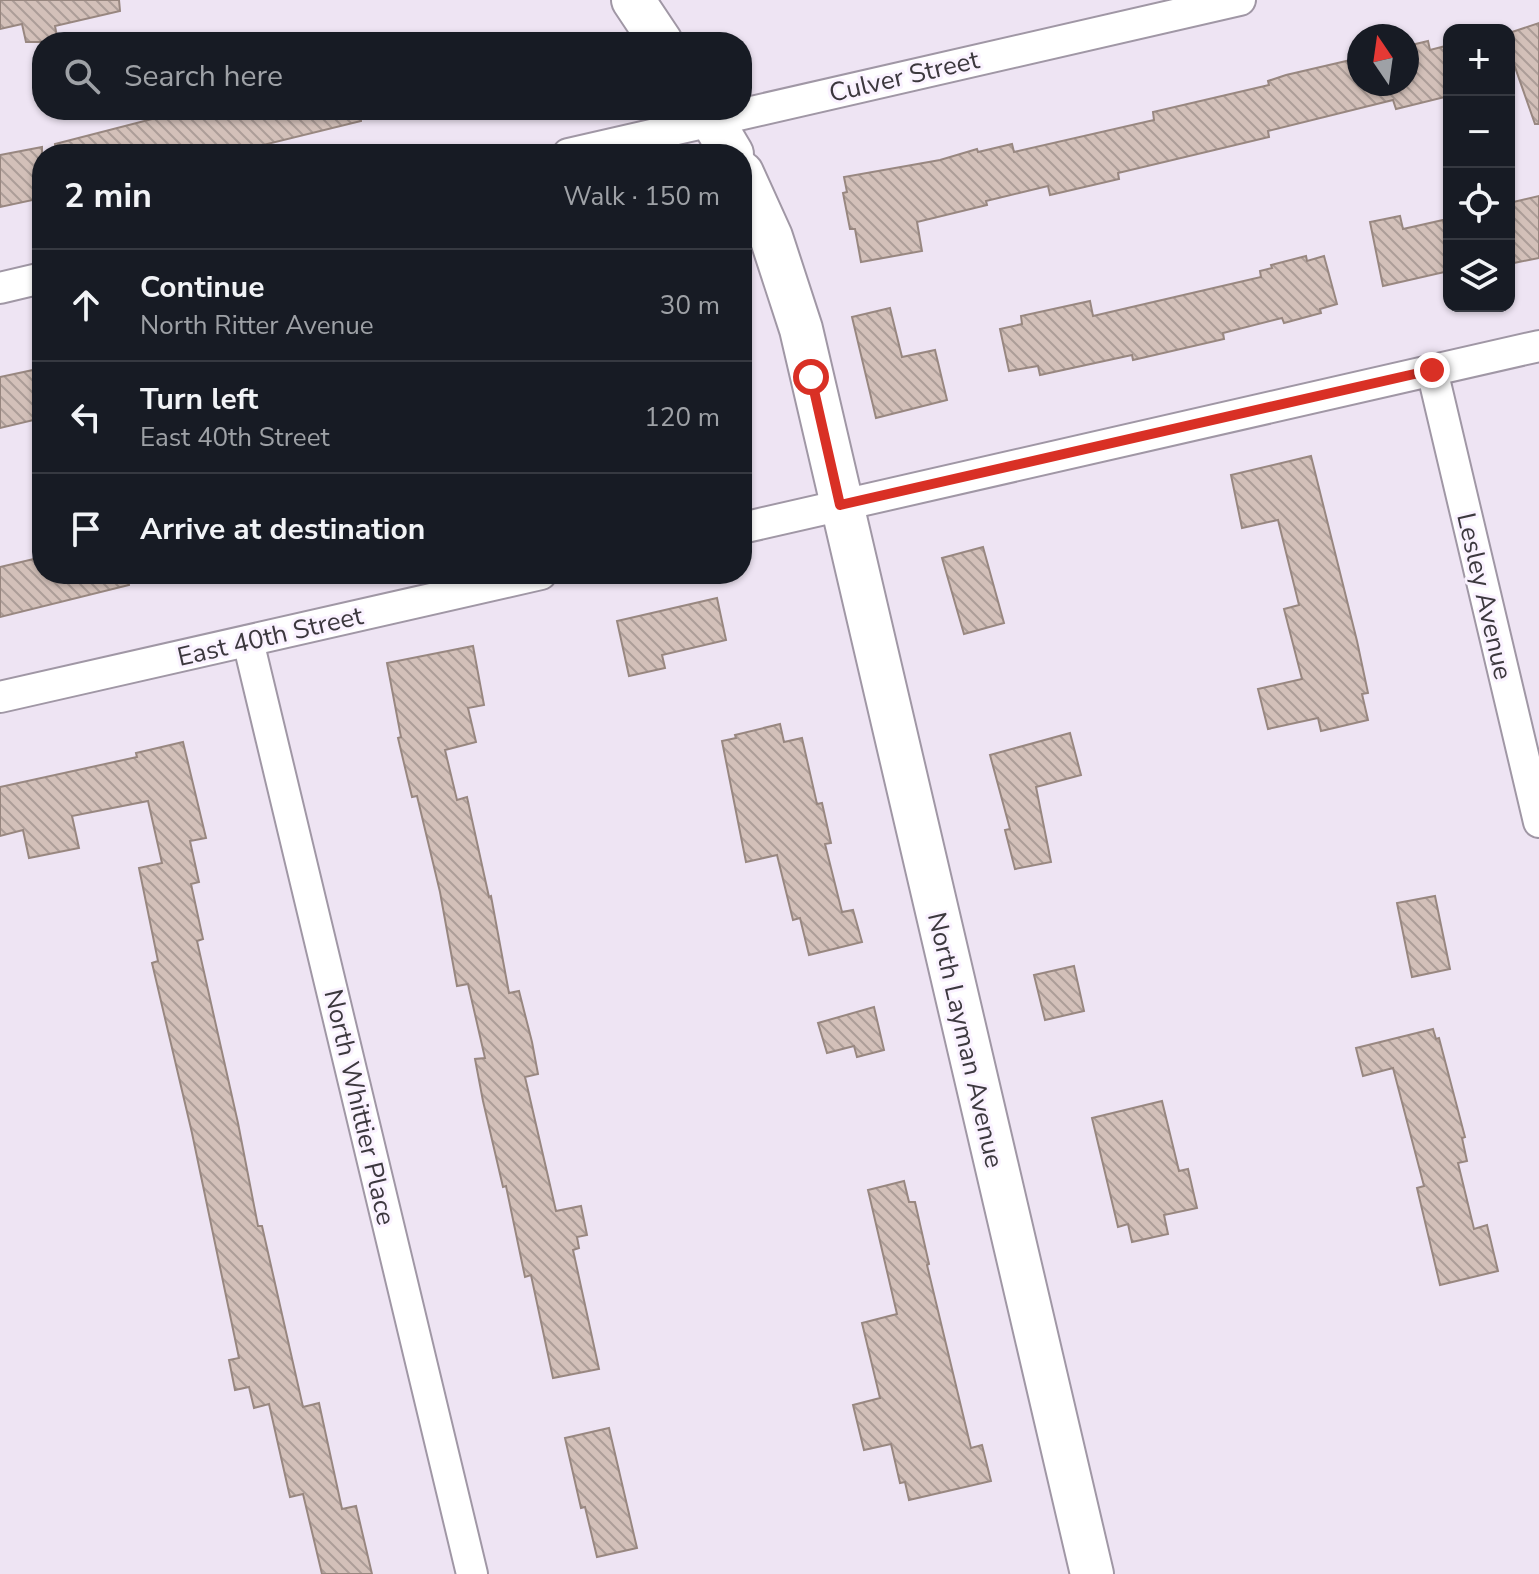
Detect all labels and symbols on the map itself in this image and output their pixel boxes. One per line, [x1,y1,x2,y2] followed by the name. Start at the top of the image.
[1347,24,1419,96] north arrow
[826,42,984,111] street label: Culver Street
[1414,352,1450,388] route end
[793,359,829,395] route start
[1448,509,1521,683] street label: Lesley Avenue
[174,598,367,675] street label: East 40th Street
[919,909,1012,1171] street label: North Layman Avenue
[315,986,404,1228] street label: North Whittier Place

